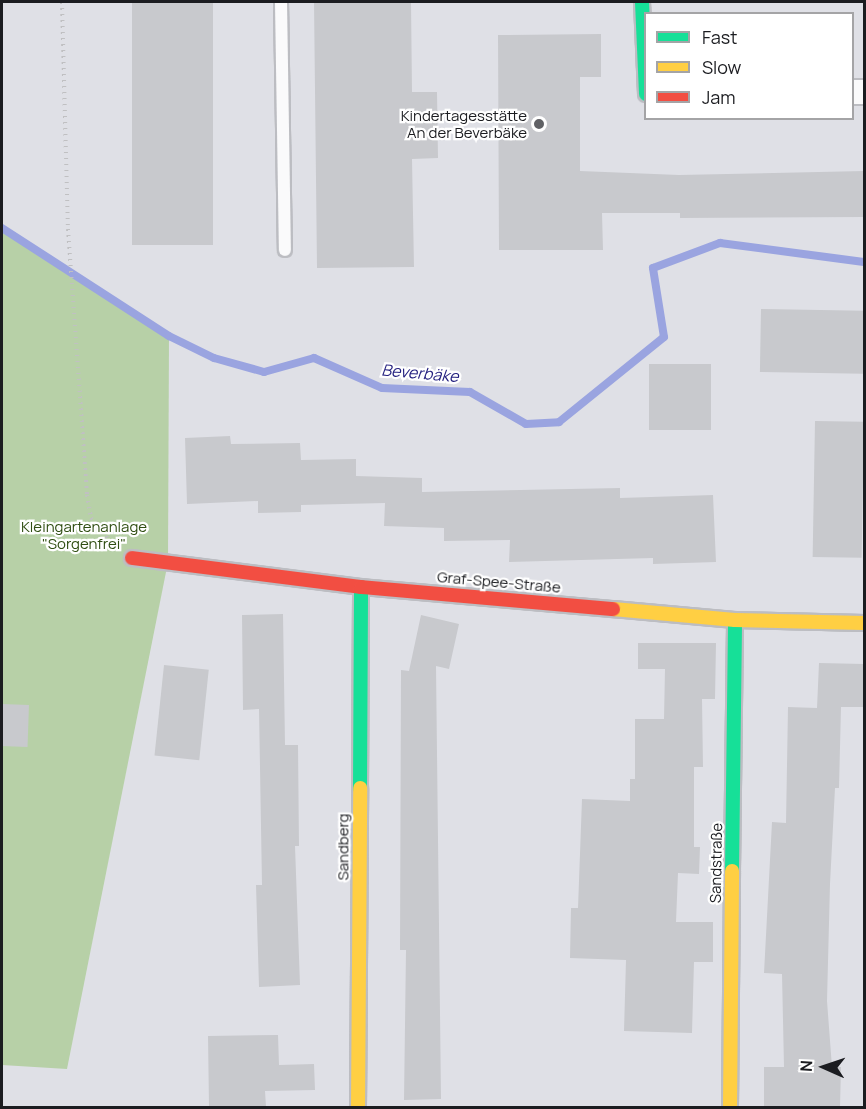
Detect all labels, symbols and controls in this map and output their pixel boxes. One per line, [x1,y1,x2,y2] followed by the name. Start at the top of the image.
[644,12,854,120] legend
[702,25,737,49] text: Fast
[702,55,741,79] text: Slow
[702,85,736,109] text: Jam
[401,106,527,141] place label: Kindertagesstätte An der Beverbäke
[532,117,546,131] marker: Kindertagesstätte An der Beverbäke
[381,360,459,386] water label: Beverbäke
[21,517,147,552] park label: Kleingartenanlage "Sorgenfrei"
[436,568,562,596] street label: Graf-Spee-Straße
[334,814,352,880] street label: Sandberg
[706,823,726,903] street label: Sandstraße
[794,1037,854,1097] north arrow
[795,1060,817,1072] text: N

